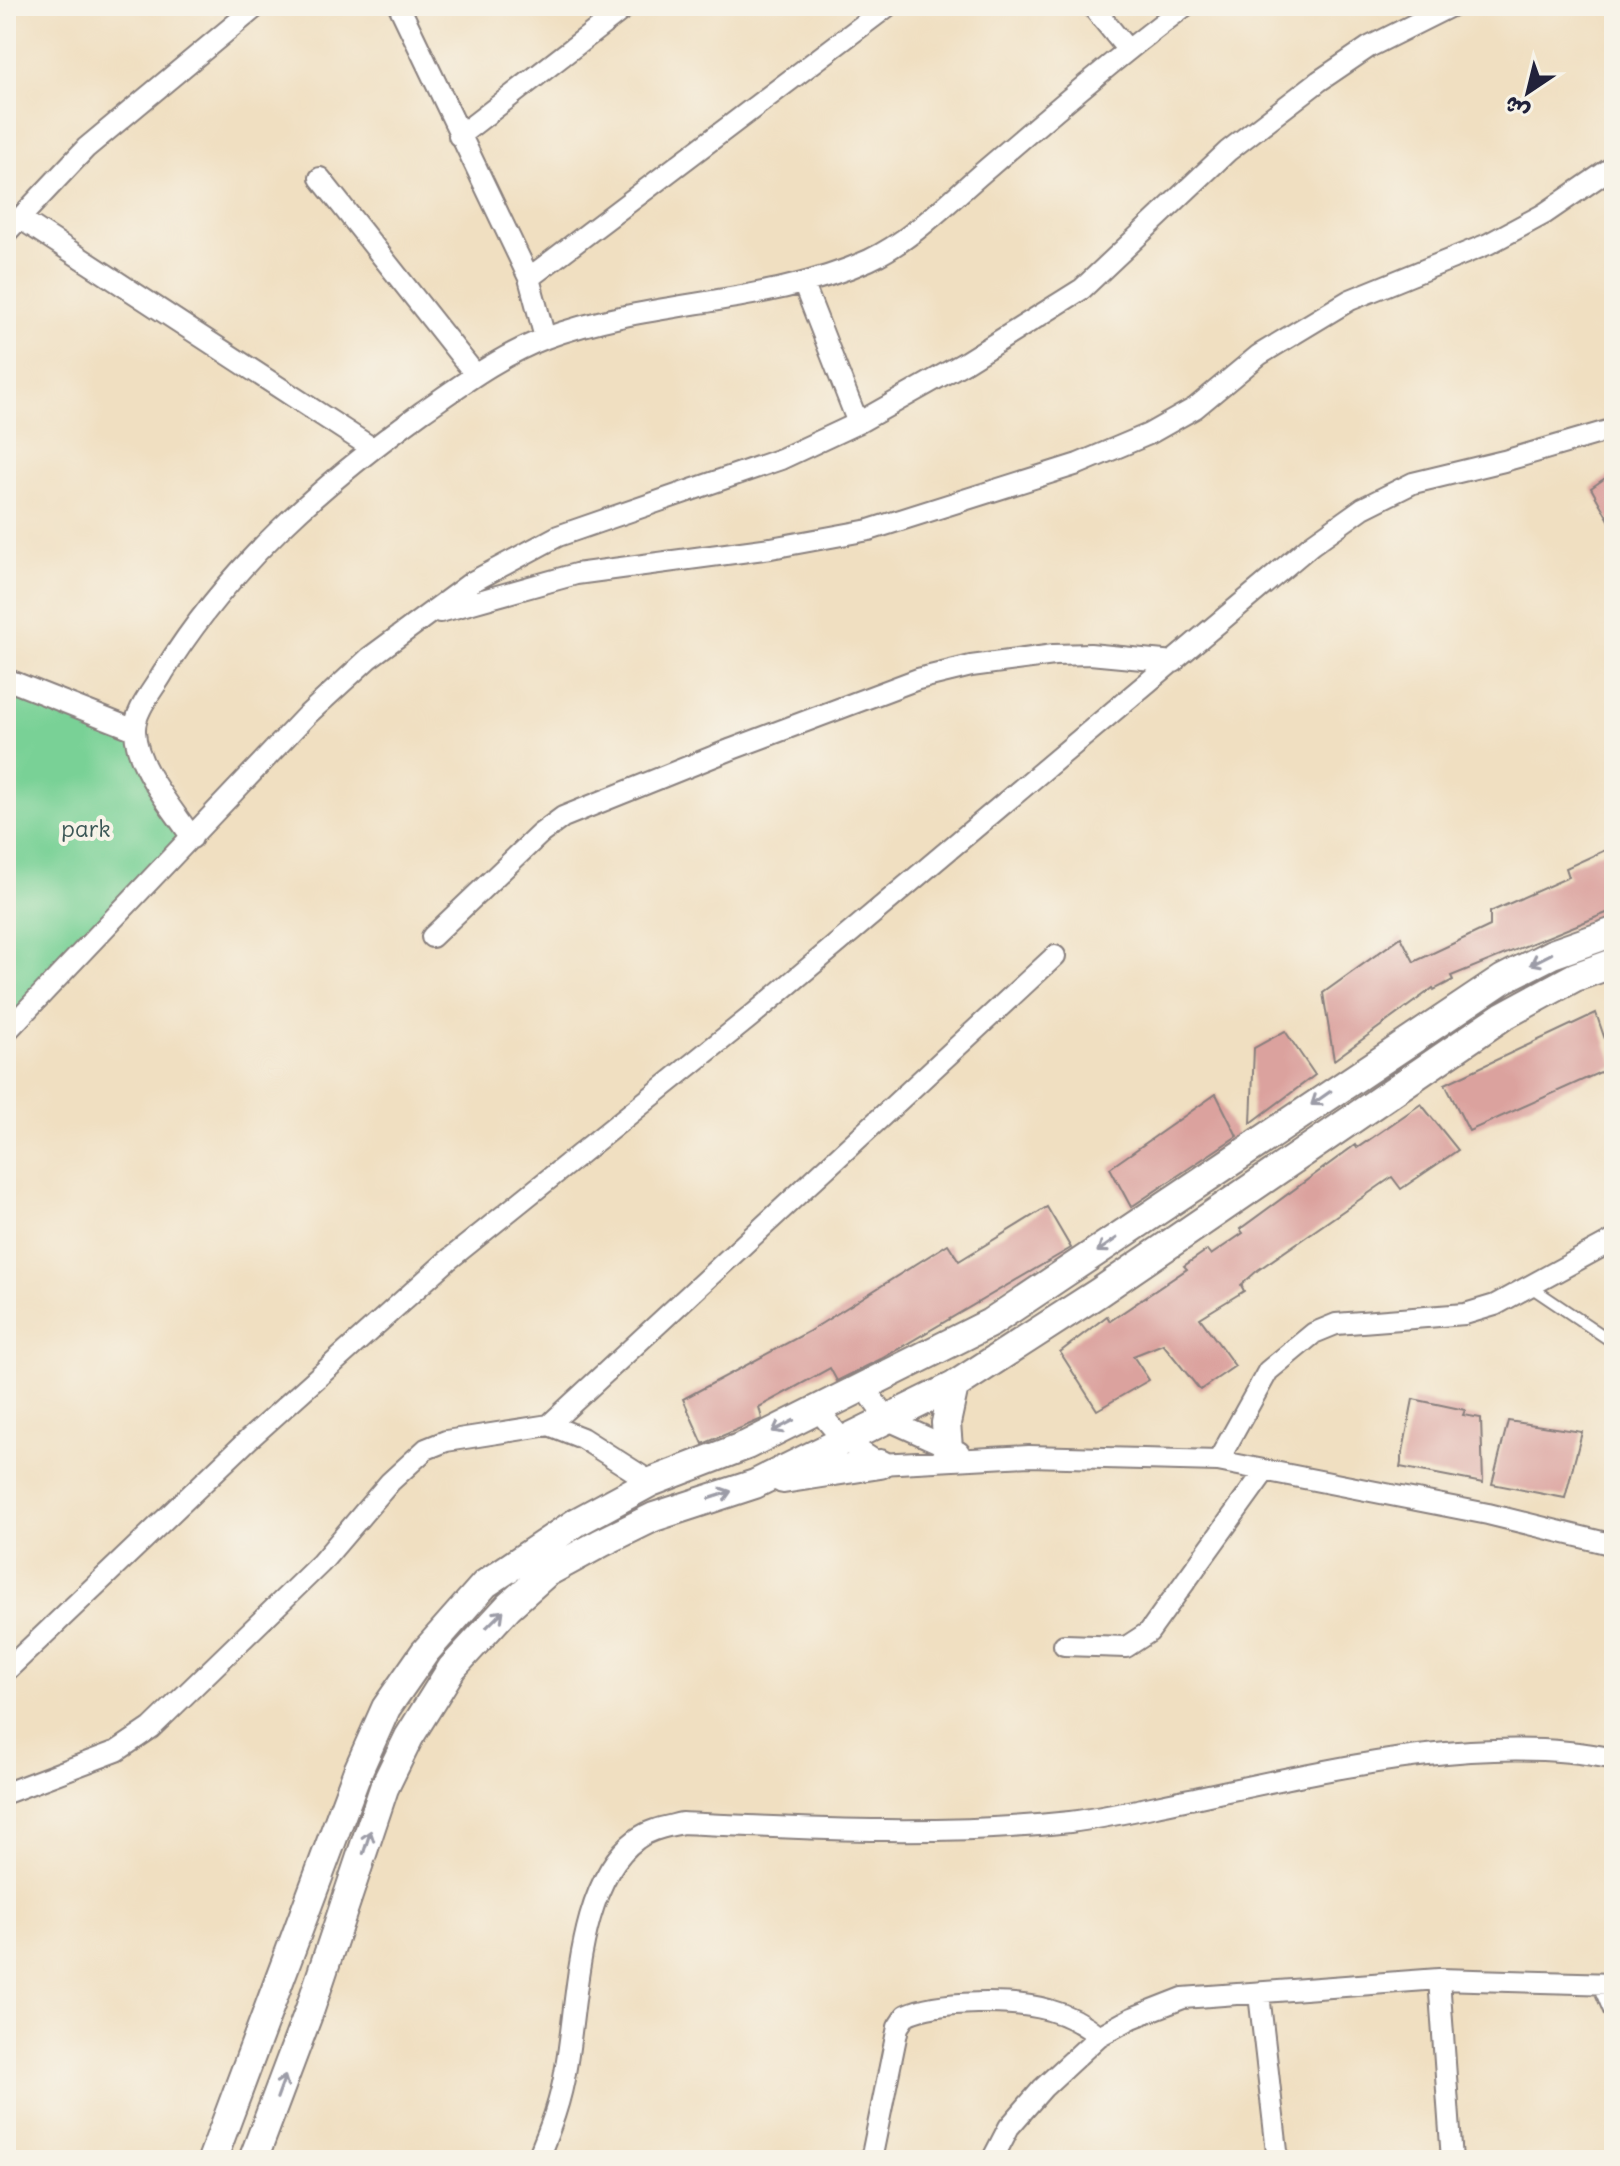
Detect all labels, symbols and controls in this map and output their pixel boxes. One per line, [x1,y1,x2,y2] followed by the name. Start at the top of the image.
[1488,52,1568,132] north arrow
[1499,90,1534,127] text: ش
[61,813,111,843] park label: park
[1530,952,1554,967] one-way arrow
[1311,1090,1333,1106] one-way arrow
[1097,1237,1119,1253] one-way arrow
[772,1418,795,1434] one-way arrow
[708,1487,733,1502] one-way arrow
[485,1610,504,1629] one-way arrow
[360,1829,375,1854] one-way arrow
[275,2075,289,2100] one-way arrow

